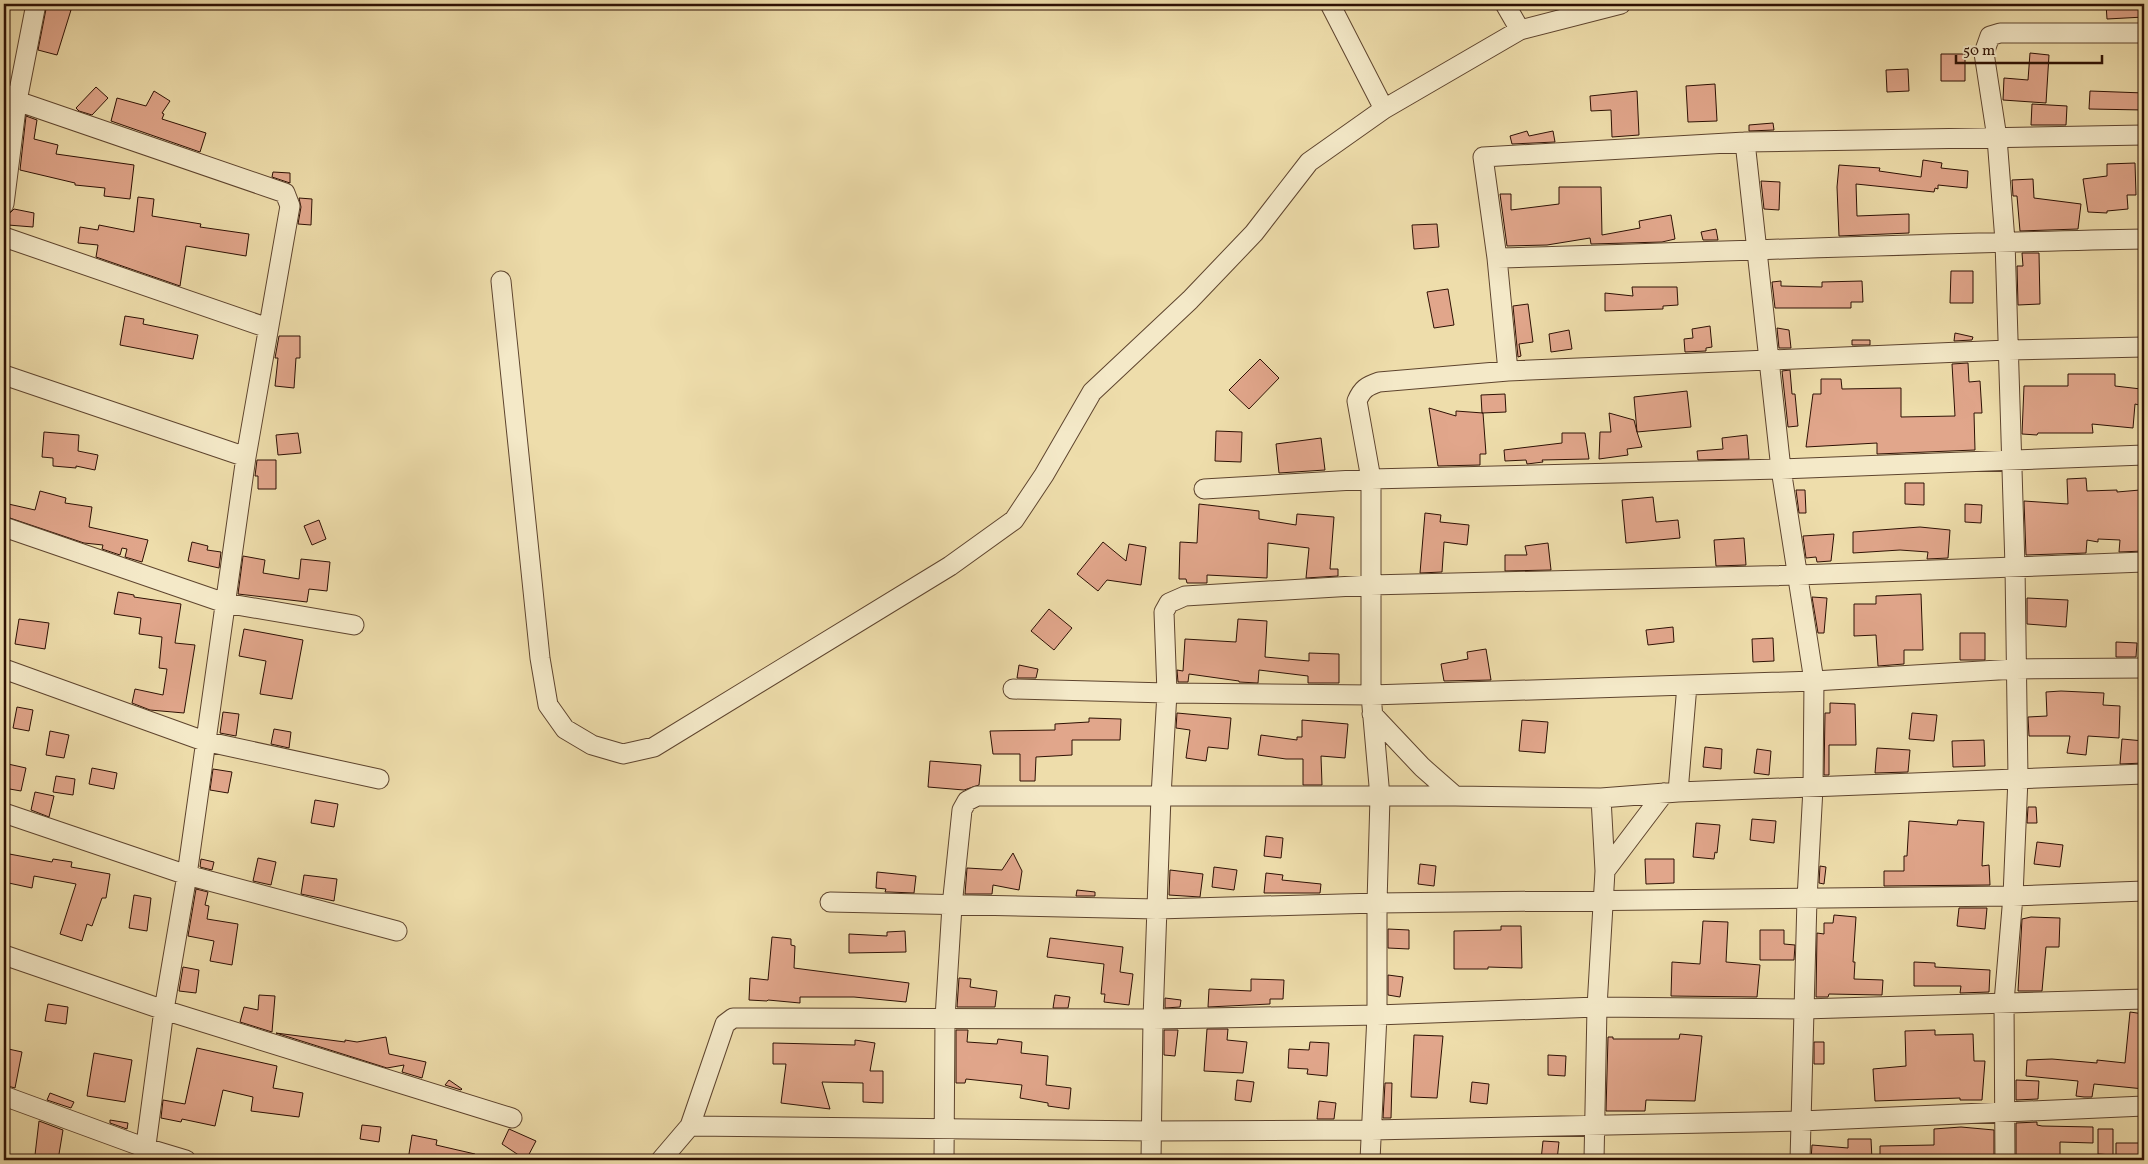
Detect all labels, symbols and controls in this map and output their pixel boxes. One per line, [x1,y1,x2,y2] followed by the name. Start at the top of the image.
[1956,32,2102,64] scale bar
[1963,41,1995,62] text: 50 m

